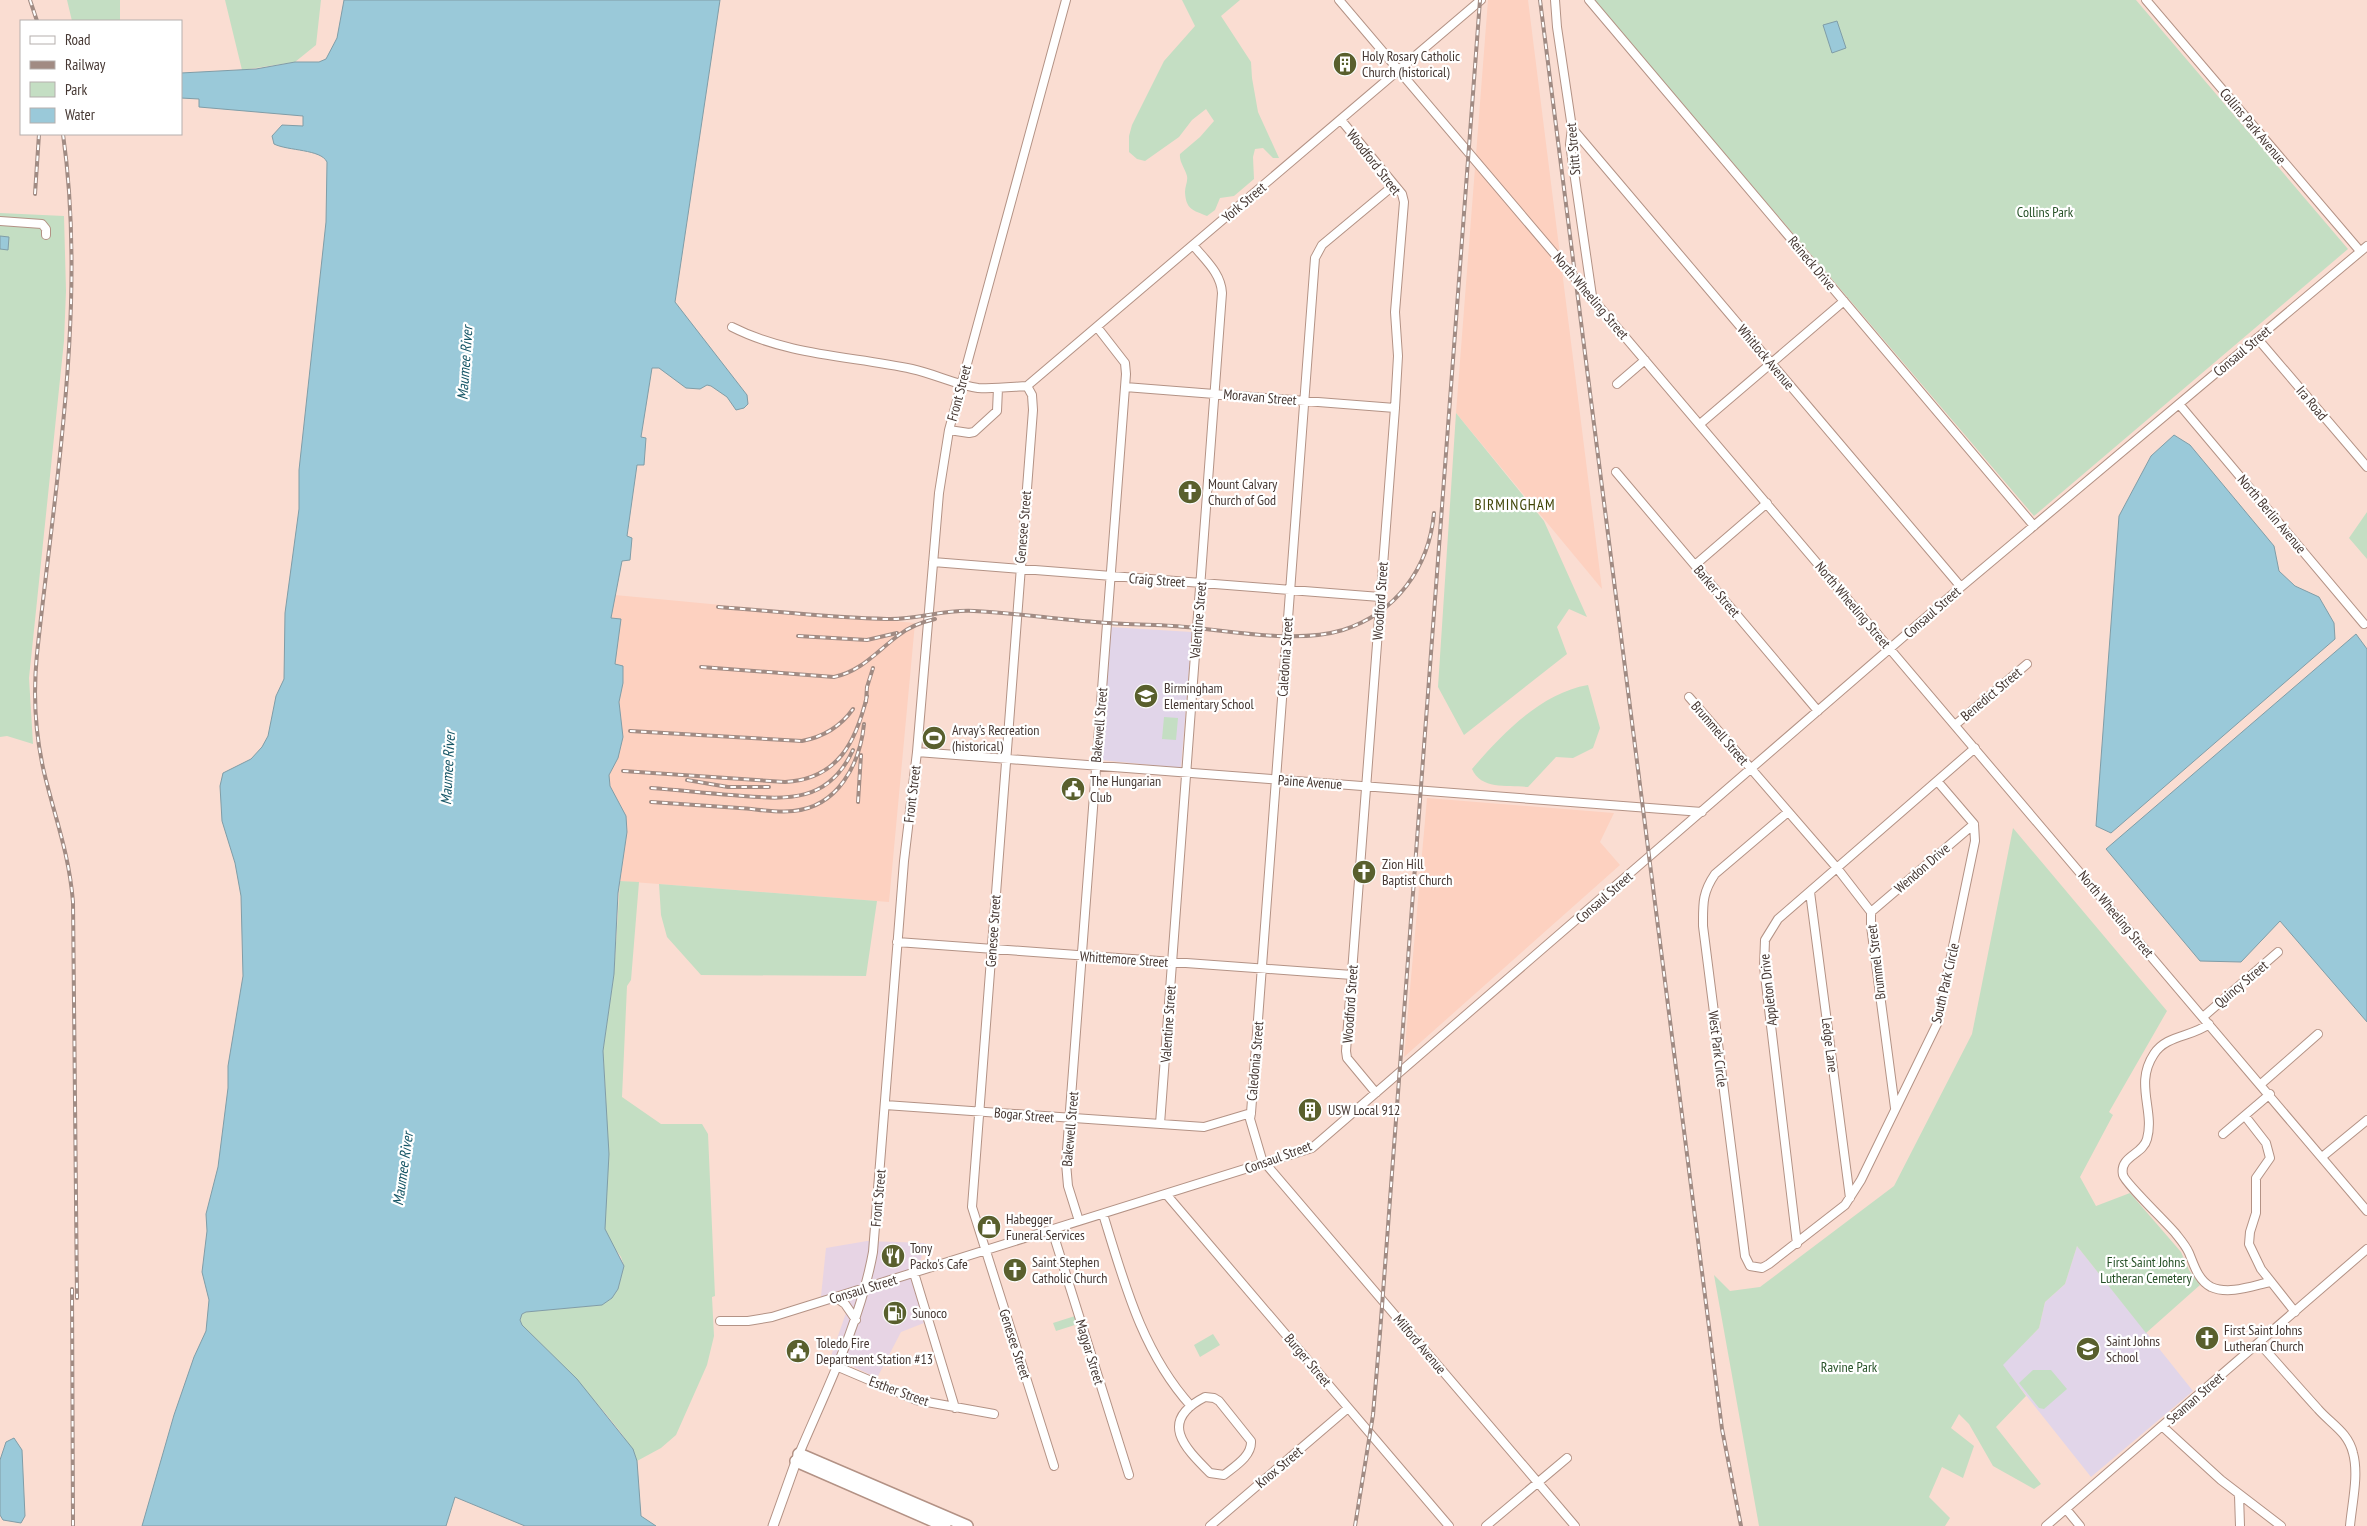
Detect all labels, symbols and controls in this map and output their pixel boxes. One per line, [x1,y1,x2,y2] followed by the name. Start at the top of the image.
[20,20,182,135] legend
[65,30,91,49] text: Road
[1362,47,1460,81] place label: Holy Rosary Catholic Church (historical)
[1332,51,1358,77] building icon: Holy Rosary Catholic Church (historical)
[65,55,106,74] text: Railway
[65,80,87,99] text: Park
[2216,84,2290,168] street label: Collins Park Avenue
[65,105,96,124] text: Water
[1562,122,1584,176] street label: Stitt Street
[1343,126,1405,199] street label: Woodford Street
[1218,178,1270,226] street label: York Street
[2017,203,2074,221] park label: Collins Park
[1784,232,1840,294] street label: Reineck Drive
[1549,249,1633,343] street label: North Wheeling Street
[1733,321,1799,394] street label: Whitlock Avenue
[2209,322,2275,380] street label: Consaul Street
[452,324,477,400] water label: Maumee River
[943,363,975,423] street label: Front Street
[2292,382,2332,424] street label: Ira Road
[1223,385,1298,409] street label: Moravan Street
[2234,471,2310,557] street label: North Berlin Avenue
[1208,475,1278,509] place label: Mount Calvary Church of God
[1177,479,1203,505] church icon: Mount Calvary Church of God
[1011,490,1035,564] street label: Genesee Street
[1475,495,1555,514] district label: BIRMINGHAM
[1811,558,1895,652] street label: North Wheeling Street
[1368,561,1392,641] street label: Woodford Street
[1690,561,1744,621] street label: Barker Street
[1128,569,1186,591] street label: Craig Street
[1186,580,1210,660] street label: Valentine Street
[1900,582,1964,642] street label: Consaul Street
[1273,616,1297,697] street label: Caledonia Street
[1957,663,2025,725] street label: Benedict Street
[1164,679,1254,713] place label: Birmingham Elementary School
[1133,683,1159,709] school or university icon: Birmingham Elementary School
[1087,686,1111,763] street label: Bakewell Street
[1687,697,1753,769] street label: Brummell Street
[952,721,1039,755] place label: Arvay's Recreation (historical)
[921,725,947,751] sports icon: Arvay's Recreation (historical)
[436,729,459,805] water label: Maumee River
[900,764,924,824] street label: Front Street
[1277,771,1343,793] street label: Paine Avenue
[1090,772,1161,806] place label: The Hungarian Club
[1060,776,1086,802] public building icon: The Hungarian Club
[1891,839,1954,897] street label: Wendon Drive
[1382,855,1452,889] place label: Zion Hill Baptist Church
[1351,859,1377,885] church icon: Zion Hill Baptist Church
[1572,867,1636,927] street label: Consaul Street
[2074,867,2158,961] street label: North Wheeling Street
[981,894,1005,968] street label: Genesee Street
[1862,923,1890,1001] street label: Brummel Street
[1927,941,1963,1025] street label: South Park Circle
[1079,947,1169,971] street label: Whittemore Street
[1755,953,1781,1027] street label: Appleton Drive
[2210,956,2272,1012] street label: Quincy Street
[1338,964,1362,1044] street label: Woodford Street
[1156,985,1180,1064] street label: Valentine Street
[1704,1010,1732,1089] street label: West Park Circle
[1818,1017,1842,1074] street label: Ledge Lane
[1243,1020,1267,1101] street label: Caledonia Street
[1058,1090,1082,1167] street label: Bakewell Street
[1297,1097,1323,1123] building icon: USW Local 912
[1328,1101,1400,1119] place label: USW Local 912
[993,1103,1055,1127] street label: Bogar Street
[388,1129,417,1207] water label: Maumee River
[1242,1137,1314,1177] street label: Consaul Street
[867,1168,889,1227] street label: Front Street
[1006,1210,1085,1244] place label: Habegger Funeral Services
[976,1214,1002,1240] shop icon: Habegger Funeral Services
[910,1239,968,1273] place label: Tony Packo's Cafe
[880,1243,906,1269] restaurant icon: Tony Packo's Cafe
[1032,1253,1108,1287] place label: Saint Stephen Catholic Church
[2100,1253,2192,1287] park label: First Saint Johns Lutheran Cemetery
[1002,1257,1028,1283] church icon: Saint Stephen Catholic Church
[827,1270,899,1308] street label: Consaul Street
[882,1300,908,1326] fuel station icon: Sunoco
[912,1304,947,1322] place label: Sunoco
[995,1307,1035,1382] street label: Genesee Street
[1390,1310,1450,1378] street label: Milford Avenue
[1072,1317,1108,1387] street label: Magyar Street
[2224,1321,2304,1355] place label: First Saint Johns Lutheran Church
[2194,1325,2220,1351] church icon: First Saint Johns Lutheran Church
[1280,1330,1336,1390] street label: Burger Street
[2106,1332,2160,1366] place label: Saint Johns School
[816,1334,933,1368] place label: Toledo Fire Department Station #13
[2075,1336,2101,1362] school or university icon: Saint Johns School
[785,1338,811,1364] public building icon: Toledo Fire Department Station #13
[1821,1358,1878,1376] park label: Ravine Park
[2163,1368,2227,1428] street label: Seaman Street
[867,1372,931,1410] street label: Esther Street
[1252,1442,1306,1492] street label: Knox Street

